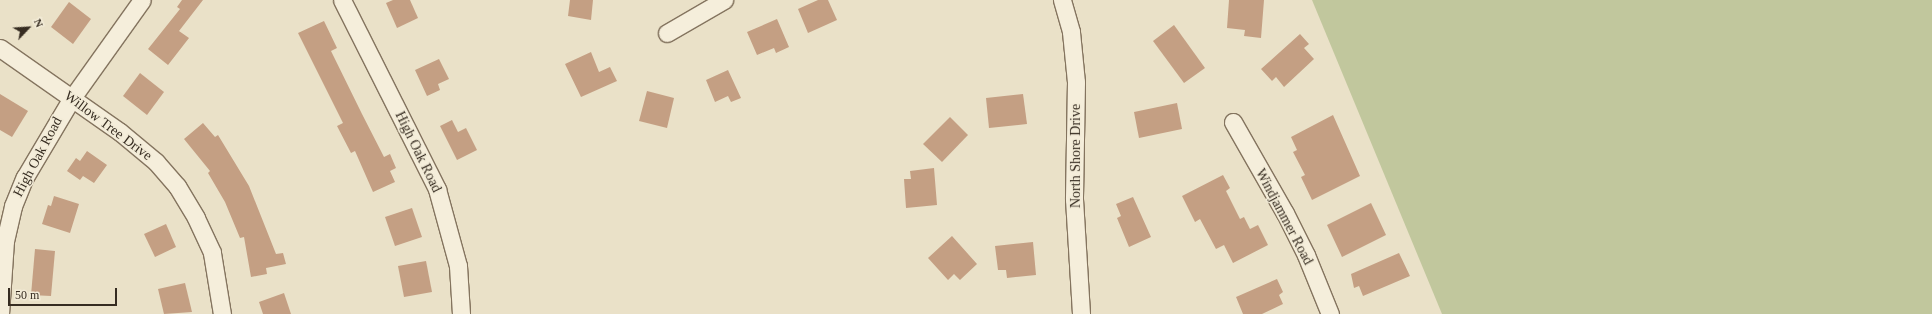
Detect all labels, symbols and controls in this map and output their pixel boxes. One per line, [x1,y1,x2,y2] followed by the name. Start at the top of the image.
[8,8,48,48] north arrow
[32,17,46,29] text: N
[61,88,155,164] street label: Willow Tree Drive
[1068,104,1084,208] street label: North Shore Drive
[391,109,445,195] street label: High Oak Road
[10,114,66,200] street label: High Oak Road
[1252,166,1316,268] street label: Windjammer Road
[10,280,119,306] scale bar
[15,288,39,302] text: 50 m

